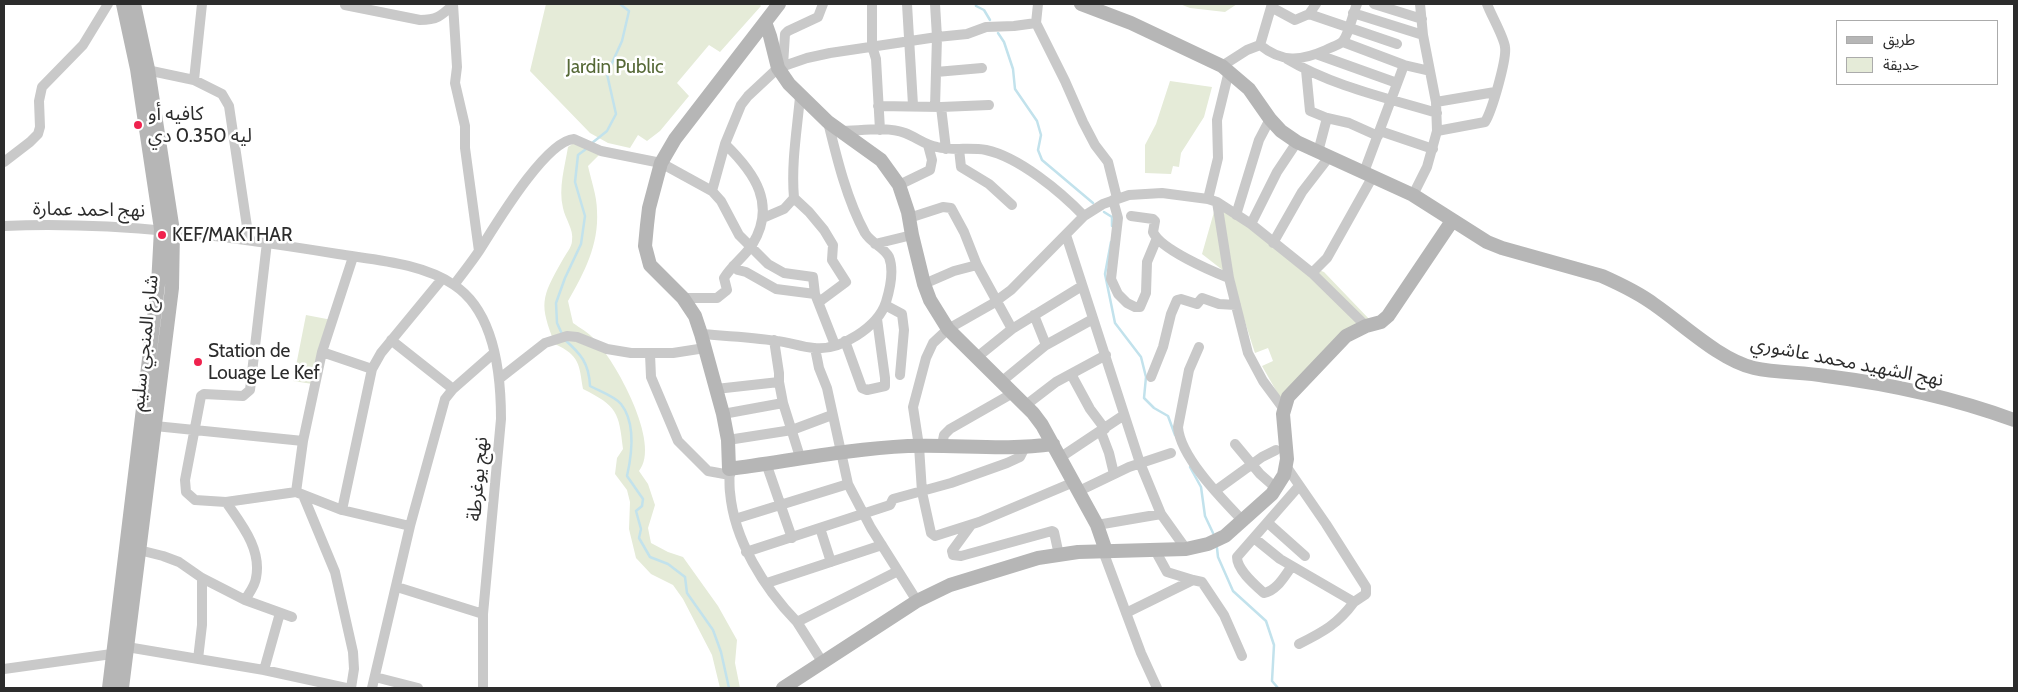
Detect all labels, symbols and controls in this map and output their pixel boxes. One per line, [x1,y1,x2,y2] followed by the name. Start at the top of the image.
[1836,20,1998,85] legend
[1883,31,1915,49] text: طريق
[566,56,664,78] park label: Jardin Public
[1883,56,1919,74] text: حديقة
[148,103,252,147] place label: كافيه أو ليه 0.350 دي
[132,119,144,131] marker: كافيه أو ليه 0.350 دي
[33,198,145,222] street label: نهج احمد عمارة
[172,224,292,246] place label: KEF/MAKTHAR
[156,229,168,241] marker: KEF/MAKTHAR
[127,274,163,412] street label: شارع المنجي سليم
[1749,332,1945,392] street label: نهج الشهيد محمد عاشوري
[208,340,320,384] place label: Station de Louage Le Kef
[192,356,204,368] marker: Station de Louage Le Kef
[463,436,493,522] street label: نهج يوغرطة

